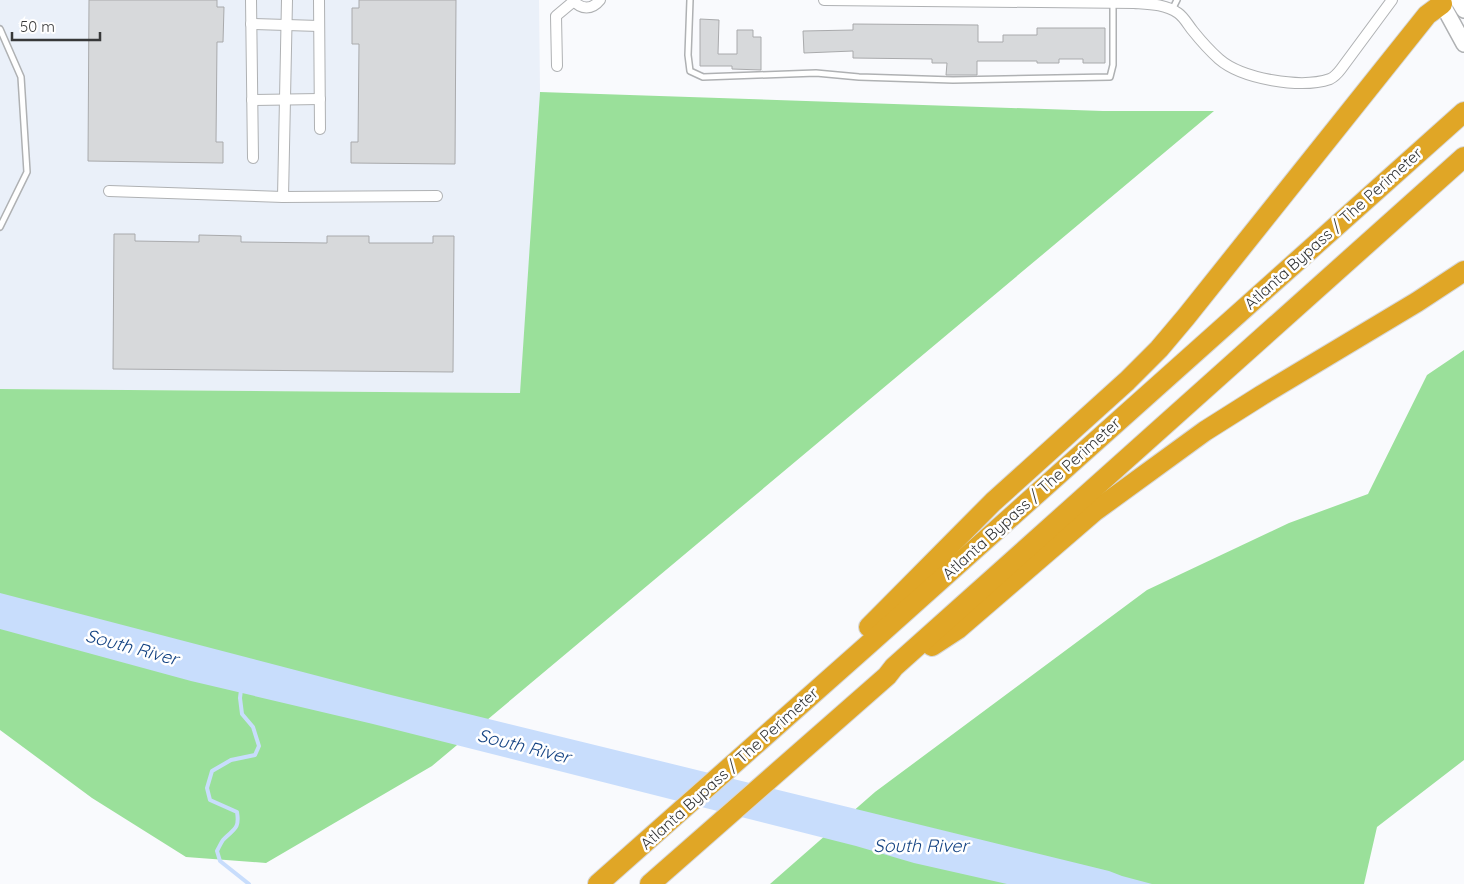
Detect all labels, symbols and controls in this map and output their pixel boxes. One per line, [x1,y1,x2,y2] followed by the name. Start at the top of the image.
[12,10,100,42] scale bar
[20,17,55,36] text: 50 m
[1240,143,1426,313] street label: Atlanta Bypass / The Perimeter
[938,413,1124,583] street label: Atlanta Bypass / The Perimeter
[83,624,183,671] water label: South River
[636,683,822,853] street label: Atlanta Bypass / The Perimeter
[475,723,575,769] water label: South River
[874,834,971,857] water label: South River

